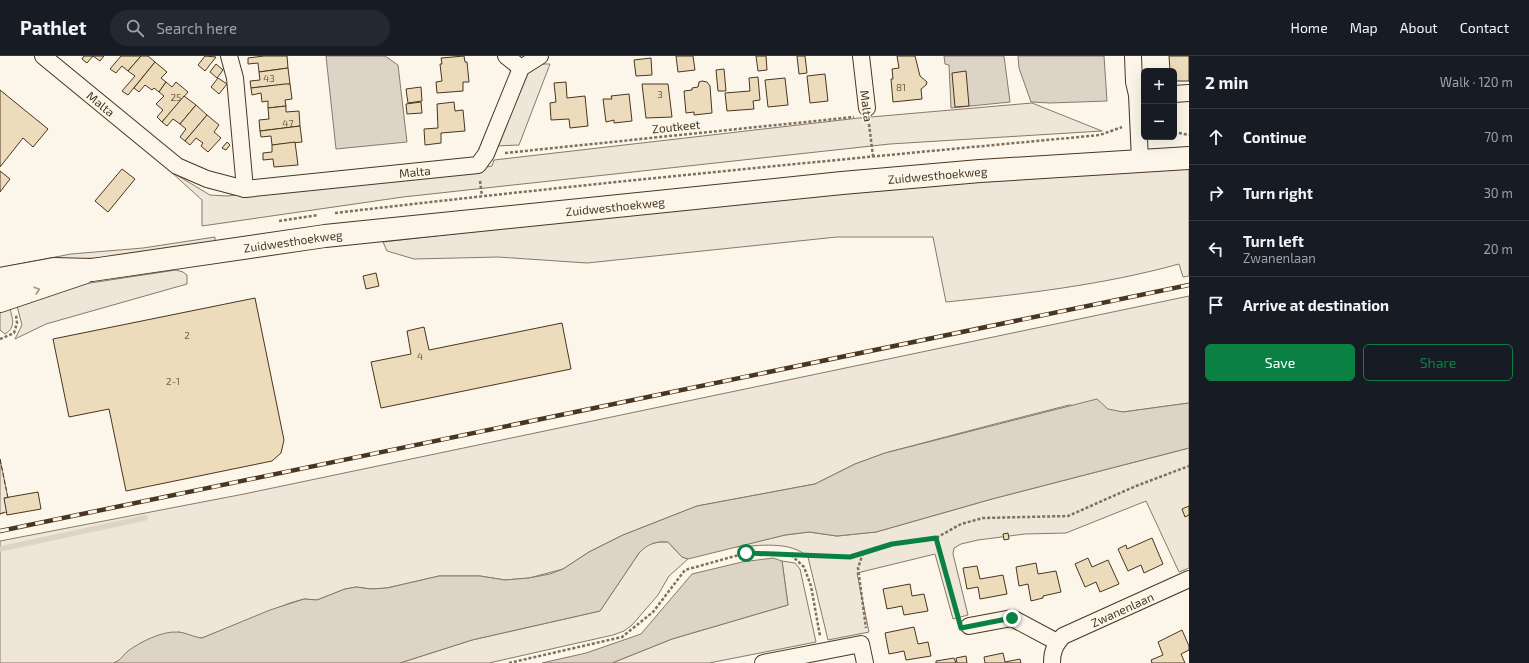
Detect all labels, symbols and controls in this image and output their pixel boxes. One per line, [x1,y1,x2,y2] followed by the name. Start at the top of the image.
[110,10,390,46] search box
[20,16,86,39] text: Pathlet
[124,17,146,39] icon: search
[156,19,237,37] text: Search here
[1291,19,1328,36] text: Home
[1350,19,1378,36] text: Map
[1400,19,1438,36] text: About
[1460,19,1509,36] text: Contact
[1141,68,1177,140] map controls
[1141,68,1177,104] button: +
[263,72,275,84] house number: 43
[1205,72,1248,92] text: 2 min
[1440,74,1513,90] text: Walk · 120 m
[896,81,906,93] house number: 81
[84,88,118,119] street label: Malta
[657,88,663,100] house number: 3
[858,89,876,123] street label: Malta
[171,91,181,103] house number: 25
[1141,104,1177,140] button: −
[651,116,701,135] street label: Zoutkeet
[282,117,294,129] house number: 47
[1205,126,1227,148] icon: ahead
[1243,128,1306,146] text: Continue
[1484,129,1513,145] text: 70 m
[398,163,431,180] street label: Malta
[887,164,988,186] street label: Zuidwesthoekweg
[1205,182,1227,204] icon: right
[1243,184,1313,202] text: Turn right
[1484,185,1513,201] text: 30 m
[565,194,666,218] street label: Zuidwesthoekweg
[243,227,343,255] street label: Zuidwesthoekweg
[1243,232,1304,250] text: Turn left
[1205,238,1227,260] icon: left
[1484,241,1513,257] text: 20 m
[1243,250,1316,266] text: Zwanenlaan
[34,286,41,295] one-way arrow
[1205,294,1227,316] icon: arrive
[1243,296,1389,314] text: Arrive at destination
[184,329,190,341] house number: 2
[1205,344,1355,381] button: Save
[1363,344,1513,381] button: Share
[417,350,423,362] house number: 4
[166,375,180,387] house number: 2-1
[737,544,755,562] route start
[1089,589,1156,629] street label: Zwanenlaan
[1003,609,1021,627] route end

